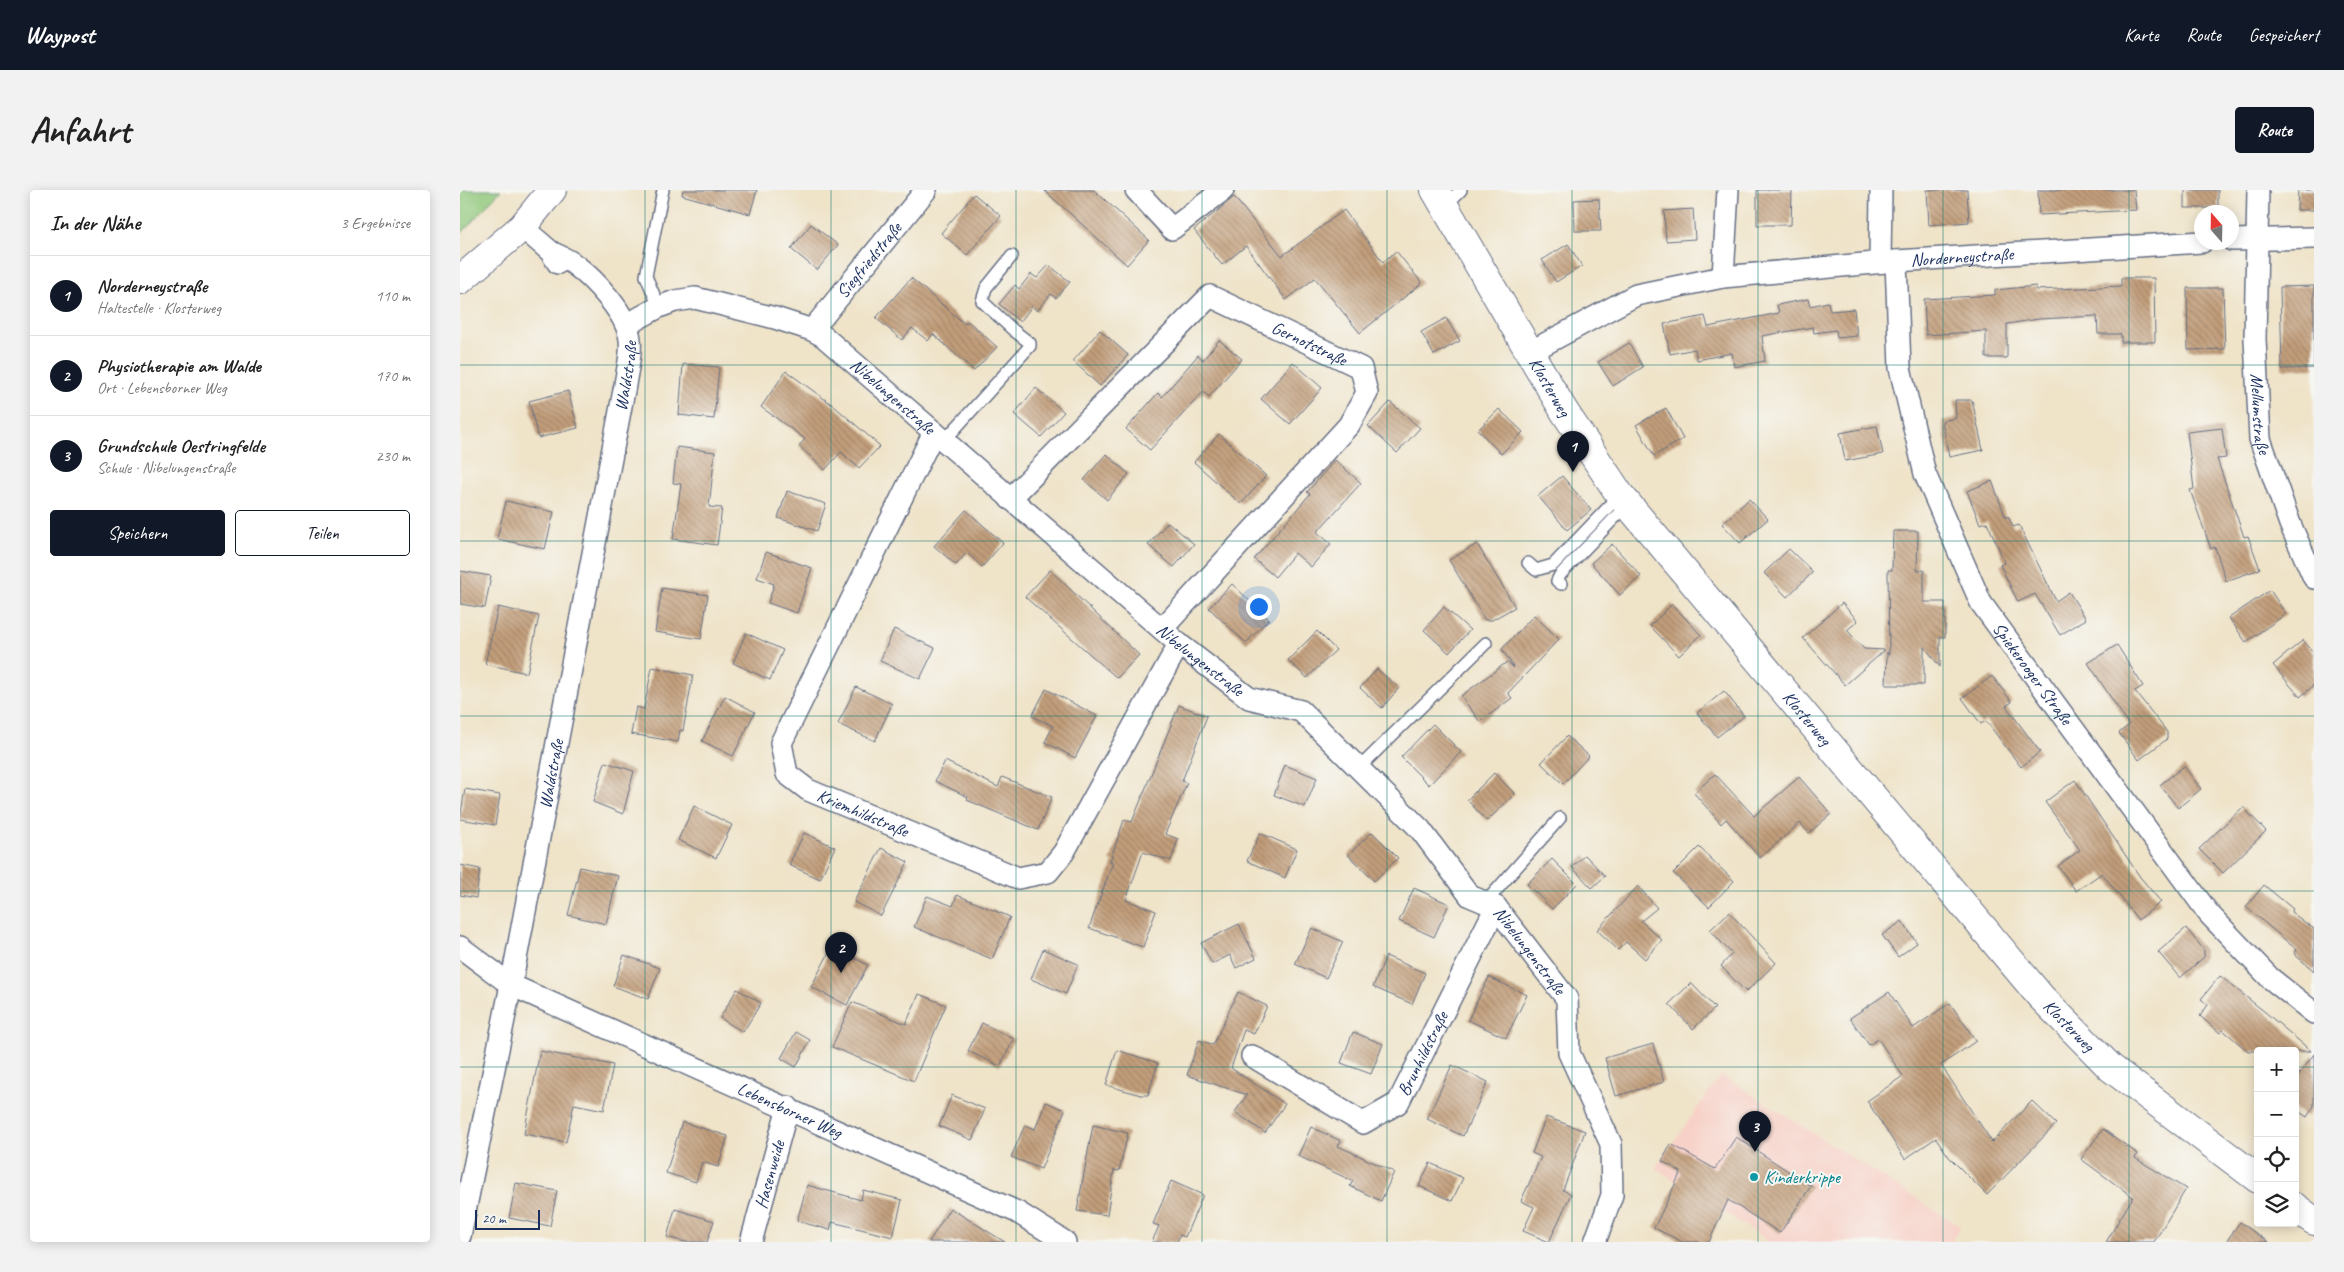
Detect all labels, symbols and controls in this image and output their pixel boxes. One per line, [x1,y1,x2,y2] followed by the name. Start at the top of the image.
[25,20,95,50] text: Waypost
[2124,24,2159,46] text: Karte
[2187,24,2221,46] text: Route
[2249,24,2319,46] text: Gespeichert
[2235,107,2314,153] button: Route
[30,108,130,153] text: Anfahrt
[2194,205,2239,250] north arrow
[50,210,140,236] text: In der Nähe
[341,213,410,233] text: 3 Ergebnisse
[831,217,907,303] street label: Siegfriedstraße
[1910,243,2015,271] street label: Norderneystraße
[97,274,207,298] text: Norderneystraße
[62,286,70,306] text: 1
[376,286,410,306] text: 110 m
[97,298,221,318] text: Haltestelle · Klosterweg
[1268,316,1351,371] street label: Gernotstraße
[609,340,642,412] street label: Waldstraße
[1524,353,1576,422] street label: Klosterweg
[97,354,261,378] text: Physiotherapie am Walde
[846,354,941,440] street label: Nibelungenstraße
[62,366,70,386] text: 2
[376,366,410,386] text: 170 m
[2246,373,2276,458] street label: Mellumstraße
[97,378,226,398] text: Ort · Lebensborner Weg
[1557,431,1589,472] pin: 1
[97,434,265,458] text: Grundschule Oestringfelde
[62,446,70,466] text: 3
[376,446,410,466] text: 230 m
[97,458,235,478] text: Schule · Nibelungenstraße
[50,510,225,556] button: Speichern
[235,510,410,556] button: Teilen
[1246,594,1272,620] your location
[1988,618,2078,730] street label: Spiekerooger Straße
[1152,619,1249,702] street label: Nibelungenstraße
[1778,686,1837,751] street label: Klosterweg
[534,736,569,810] street label: Waldstraße
[814,784,913,842] street label: Kriemhildstraße
[1489,902,1571,1000] street label: Nibelungenstraße
[825,932,857,973] pin: 2
[2039,995,2101,1057] street label: Klosterweg
[1392,1007,1453,1100] street label: Brunhildstraße
[2254,1047,2299,1227] map controls
[2254,1047,2299,1092] button: +
[734,1077,847,1144] street label: Lebensborner Weg
[2254,1092,2299,1137] button: −
[1739,1111,1771,1152] pin: 3
[750,1137,790,1211] street label: Hasenweide
[2254,1137,2299,1182] button: locate
[1764,1166,1841,1188] place label: Kinderkrippe
[1748,1171,1760,1183] marker: Kinderkrippe
[2254,1182,2299,1227] button: layers
[475,1207,540,1230] scale bar
[482,1210,506,1227] text: 20 m

